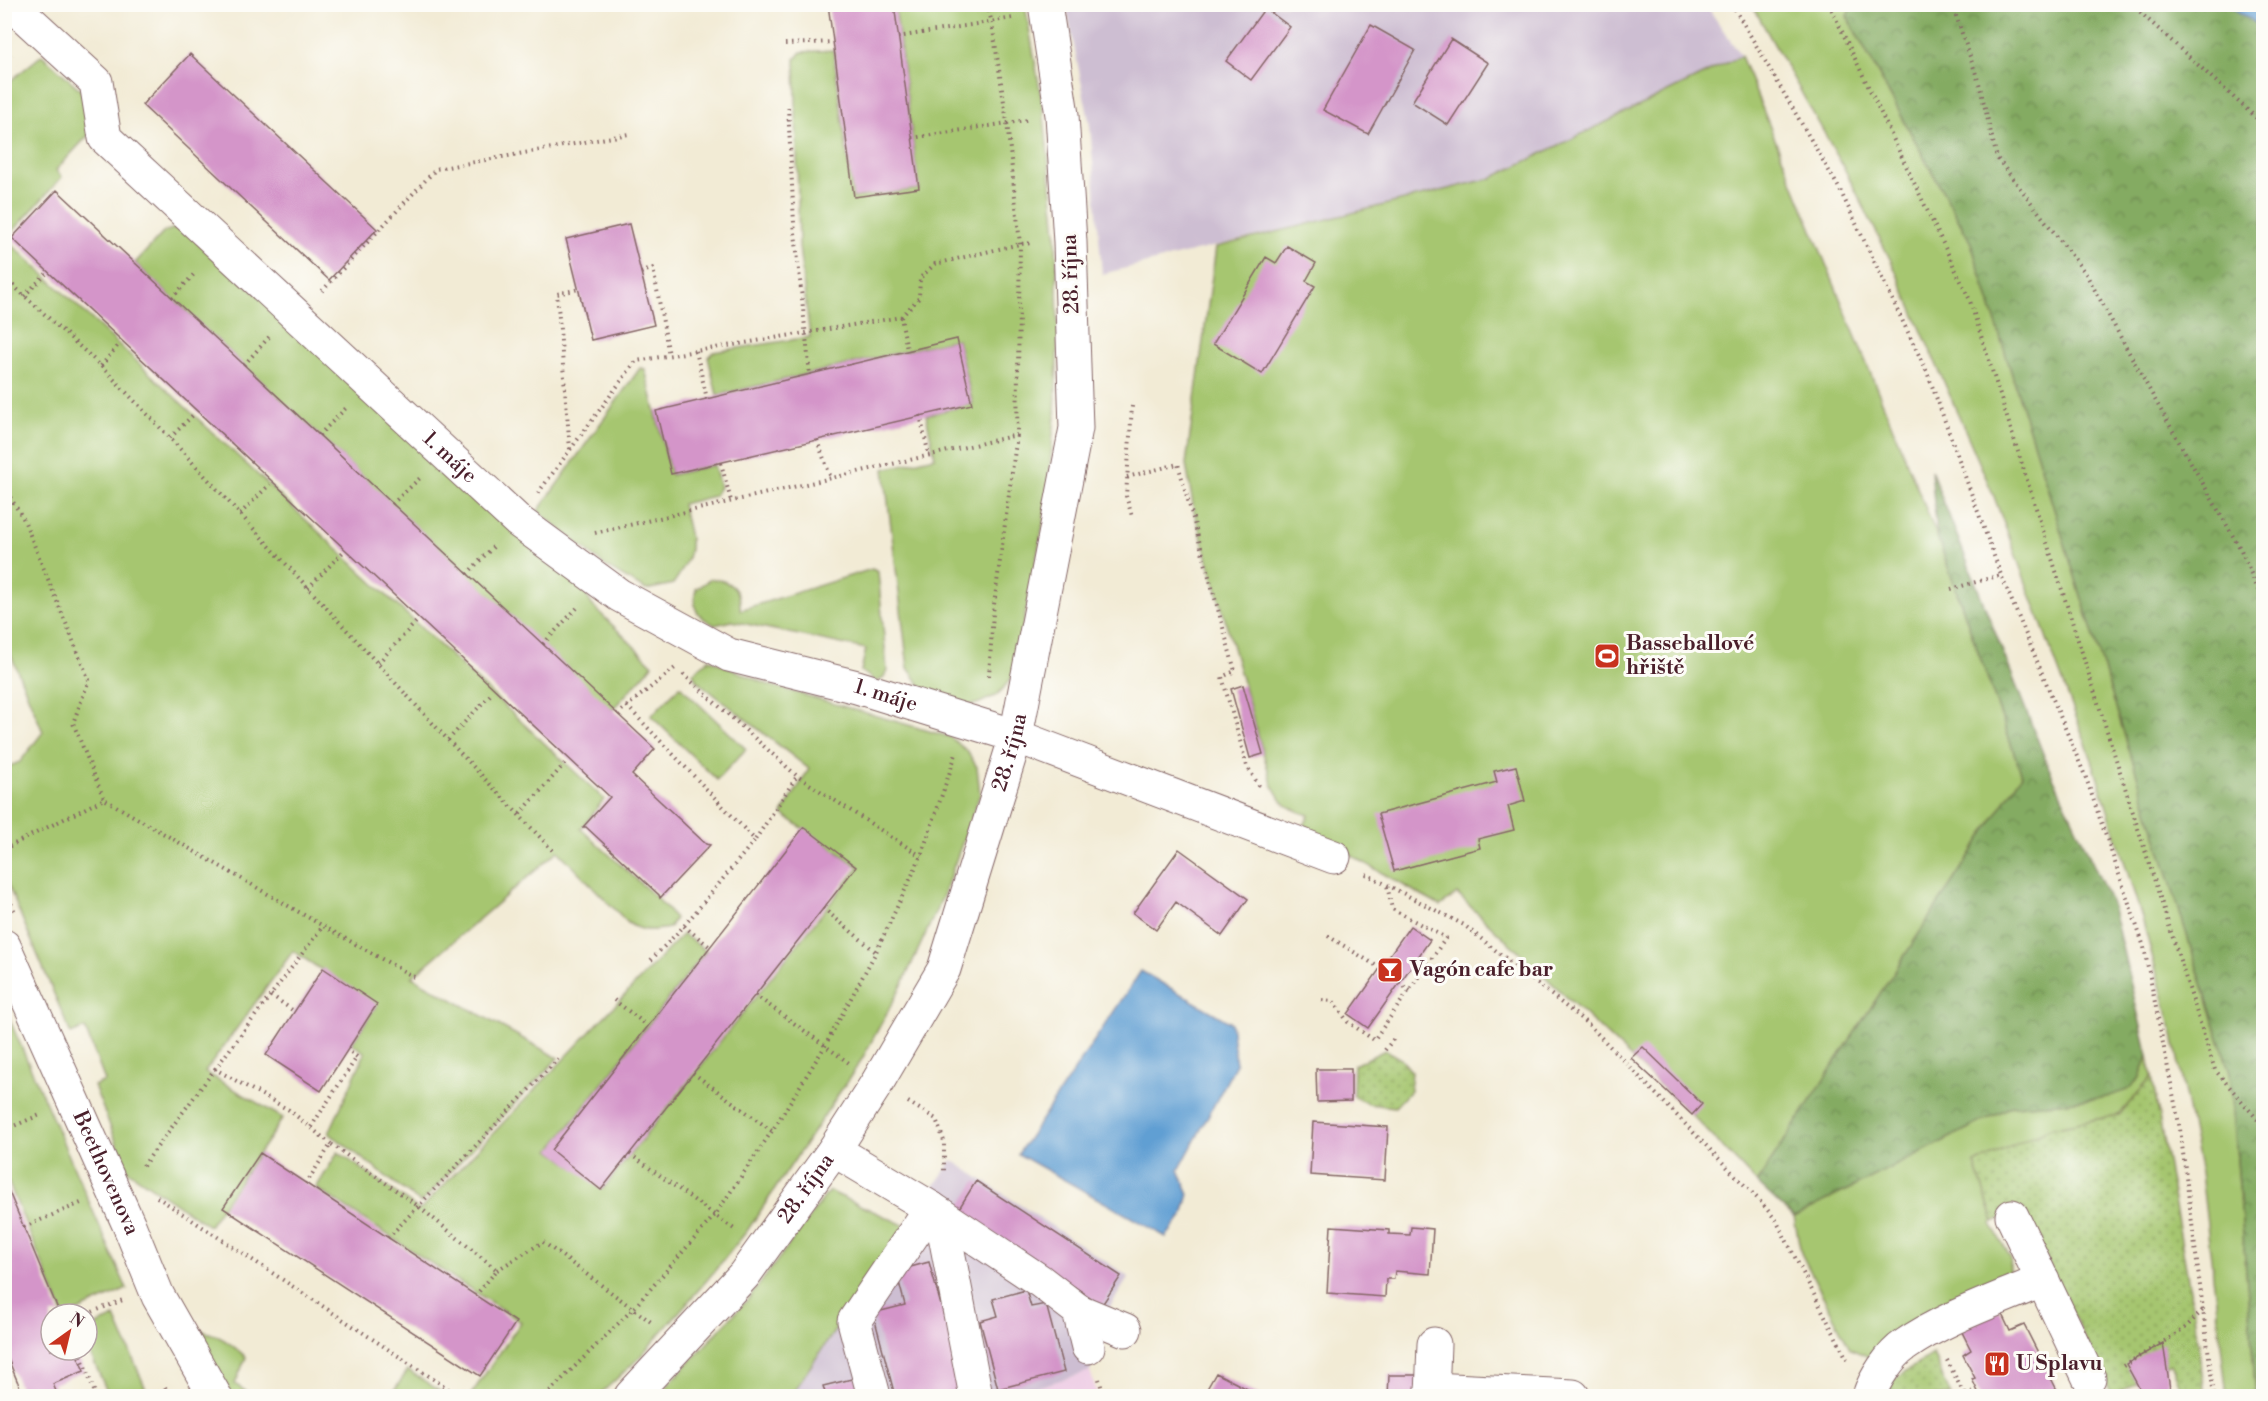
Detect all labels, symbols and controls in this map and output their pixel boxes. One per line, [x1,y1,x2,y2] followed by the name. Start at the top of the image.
[1057,233,1085,314] street label: 28. října
[417,426,482,489] street label: 1. máje
[1626,631,1754,681] place label: Basseballové hřiště
[1592,641,1622,671] sports icon: Basseballové hřiště
[851,674,921,718] street label: 1. máje
[987,711,1033,795] street label: 28. října
[1375,955,1405,985] bar icon: Vagón cafe bar
[1409,957,1553,983] place label: Vagón cafe bar
[66,1106,145,1239] street label: Beethovenova
[772,1148,840,1229] street label: 28. října
[39,1302,99,1362] north arrow
[66,1309,88,1332] text: N
[1982,1349,2012,1379] restaurant icon: U Splavu
[2016,1351,2102,1377] place label: U Splavu

